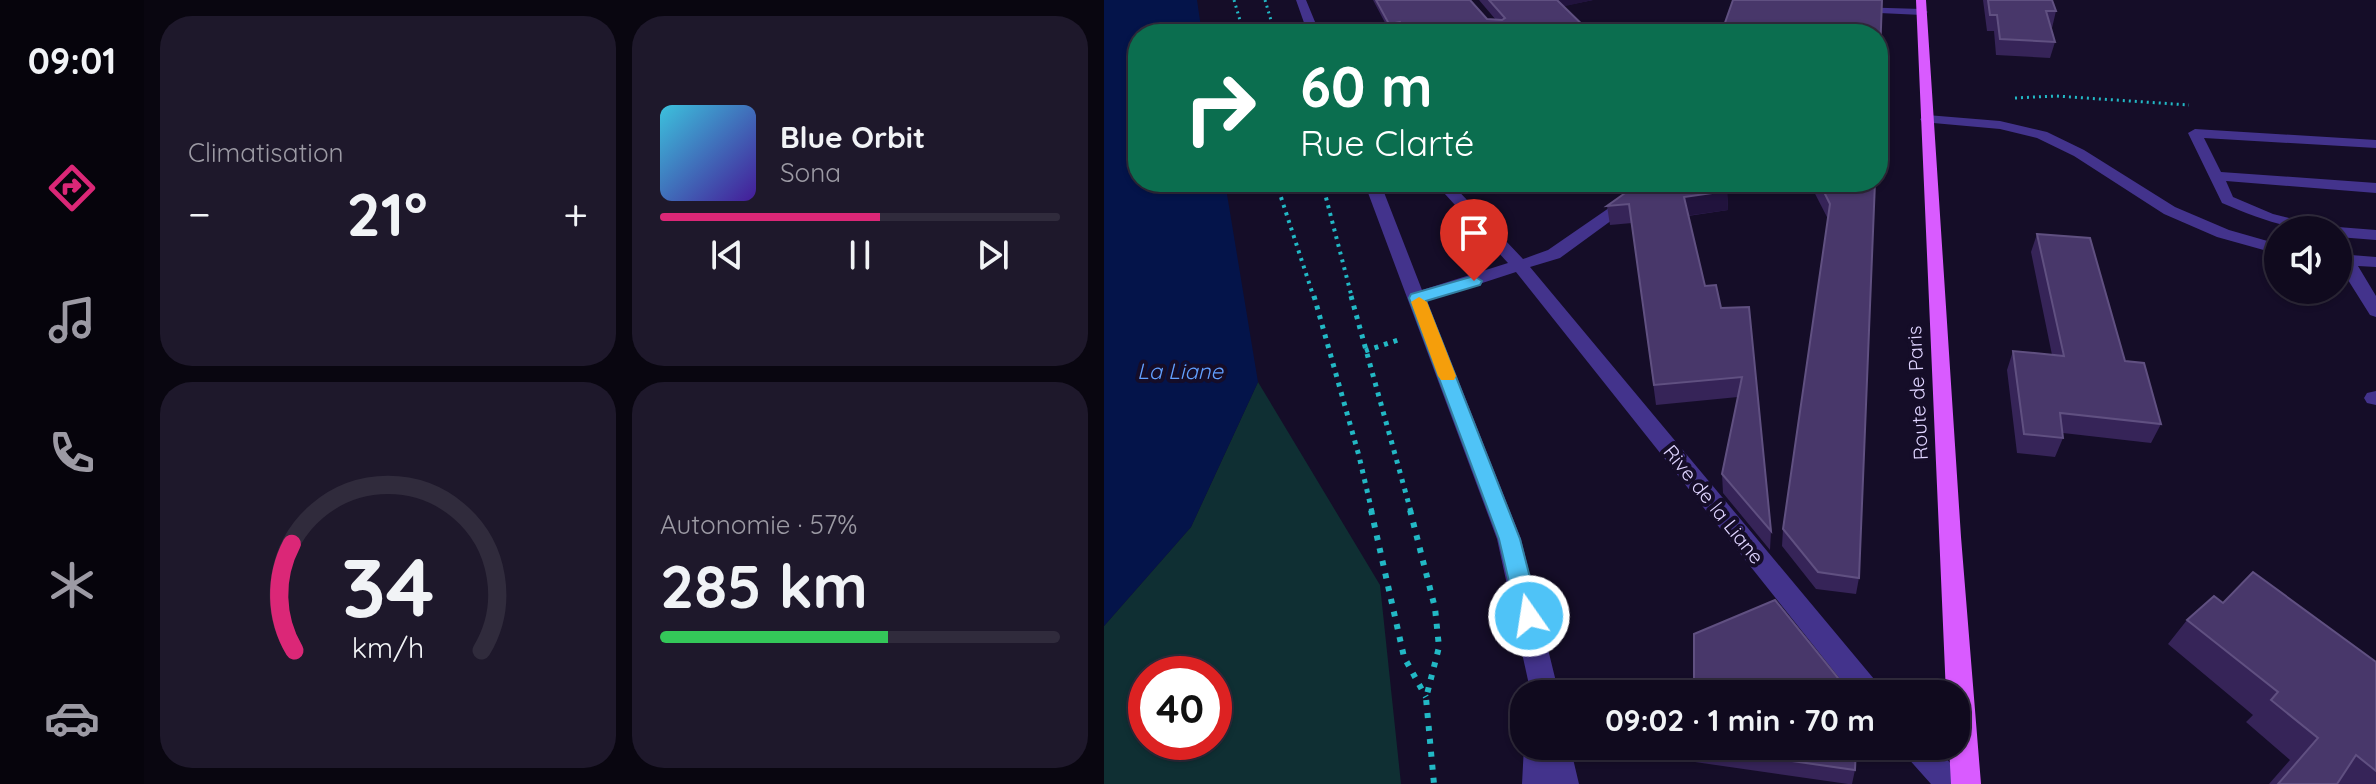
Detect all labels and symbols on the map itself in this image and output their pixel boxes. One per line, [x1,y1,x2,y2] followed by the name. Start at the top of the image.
[1440,199,1508,281] pin
[1901,325,1933,461] street label: Route de Paris
[1137,357,1225,385] water label: La Liane
[1658,439,1770,569] street label: Rive de la Liane
[1487,574,1571,658] position arrow
[1128,656,1232,760] speed limit sign: 40

